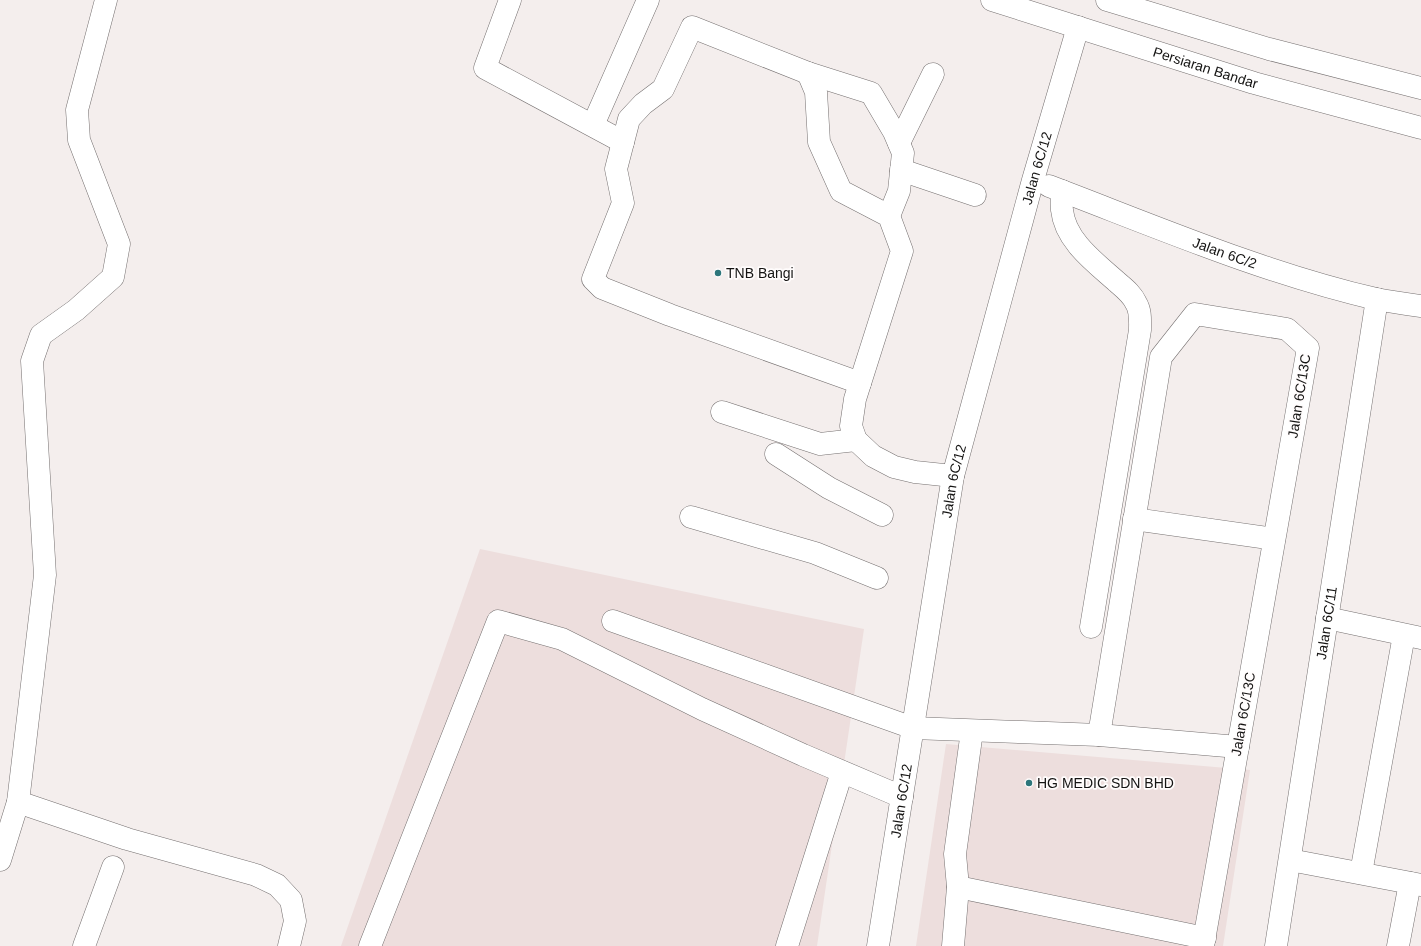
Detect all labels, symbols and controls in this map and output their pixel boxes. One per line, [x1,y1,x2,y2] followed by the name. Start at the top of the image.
[1151,44,1260,92] street label: Persiaran Bandar
[1019,130,1055,206] street label: Jalan 6C/12
[1190,234,1259,272] street label: Jalan 6C/2
[726,265,794,281] place label: TNB Bangi
[713,268,723,278] marker: TNB Bangi
[1284,353,1314,439] street label: Jalan 6C/13C
[938,442,969,519] street label: Jalan 6C/12
[1313,585,1340,661] street label: Jalan 6C/11
[1228,671,1258,757] street label: Jalan 6C/13C
[887,762,915,839] street label: Jalan 6C/12
[1037,775,1174,791] place label: HG MEDIC SDN BHD
[1024,778,1034,788] marker: HG MEDIC SDN BHD

